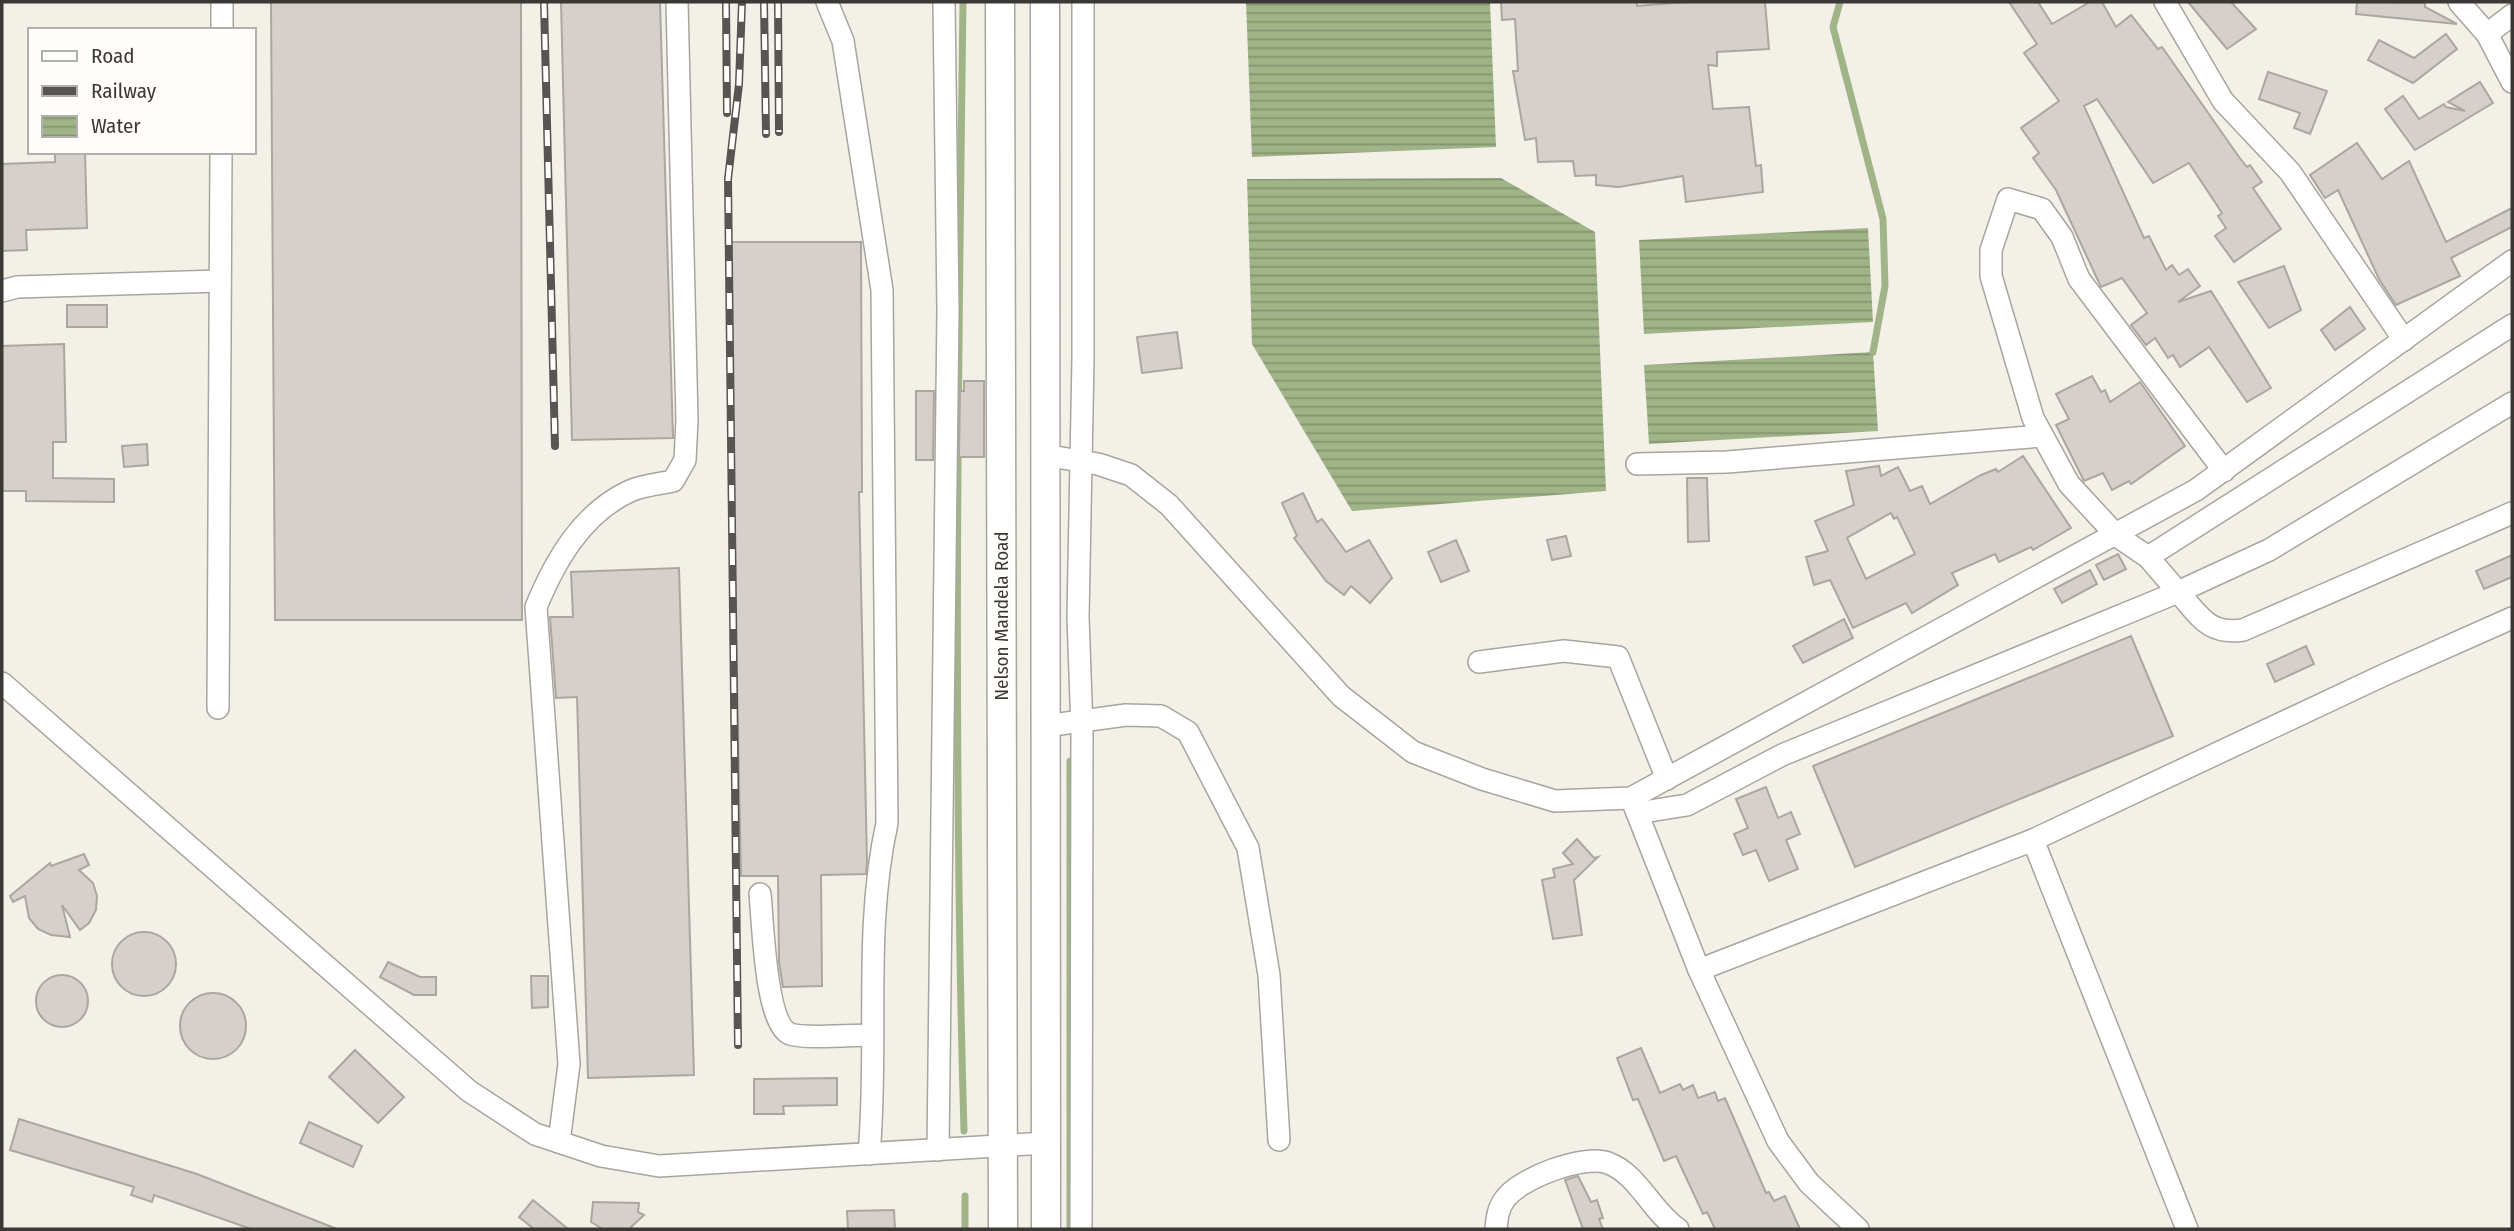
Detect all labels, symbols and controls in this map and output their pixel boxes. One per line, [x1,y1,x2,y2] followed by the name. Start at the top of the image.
[28,28,256,154] legend
[91,43,135,69] text: Road
[91,78,157,104] text: Railway
[91,113,141,139] text: Water
[990,531,1013,701] street label: Nelson Mandela Road

